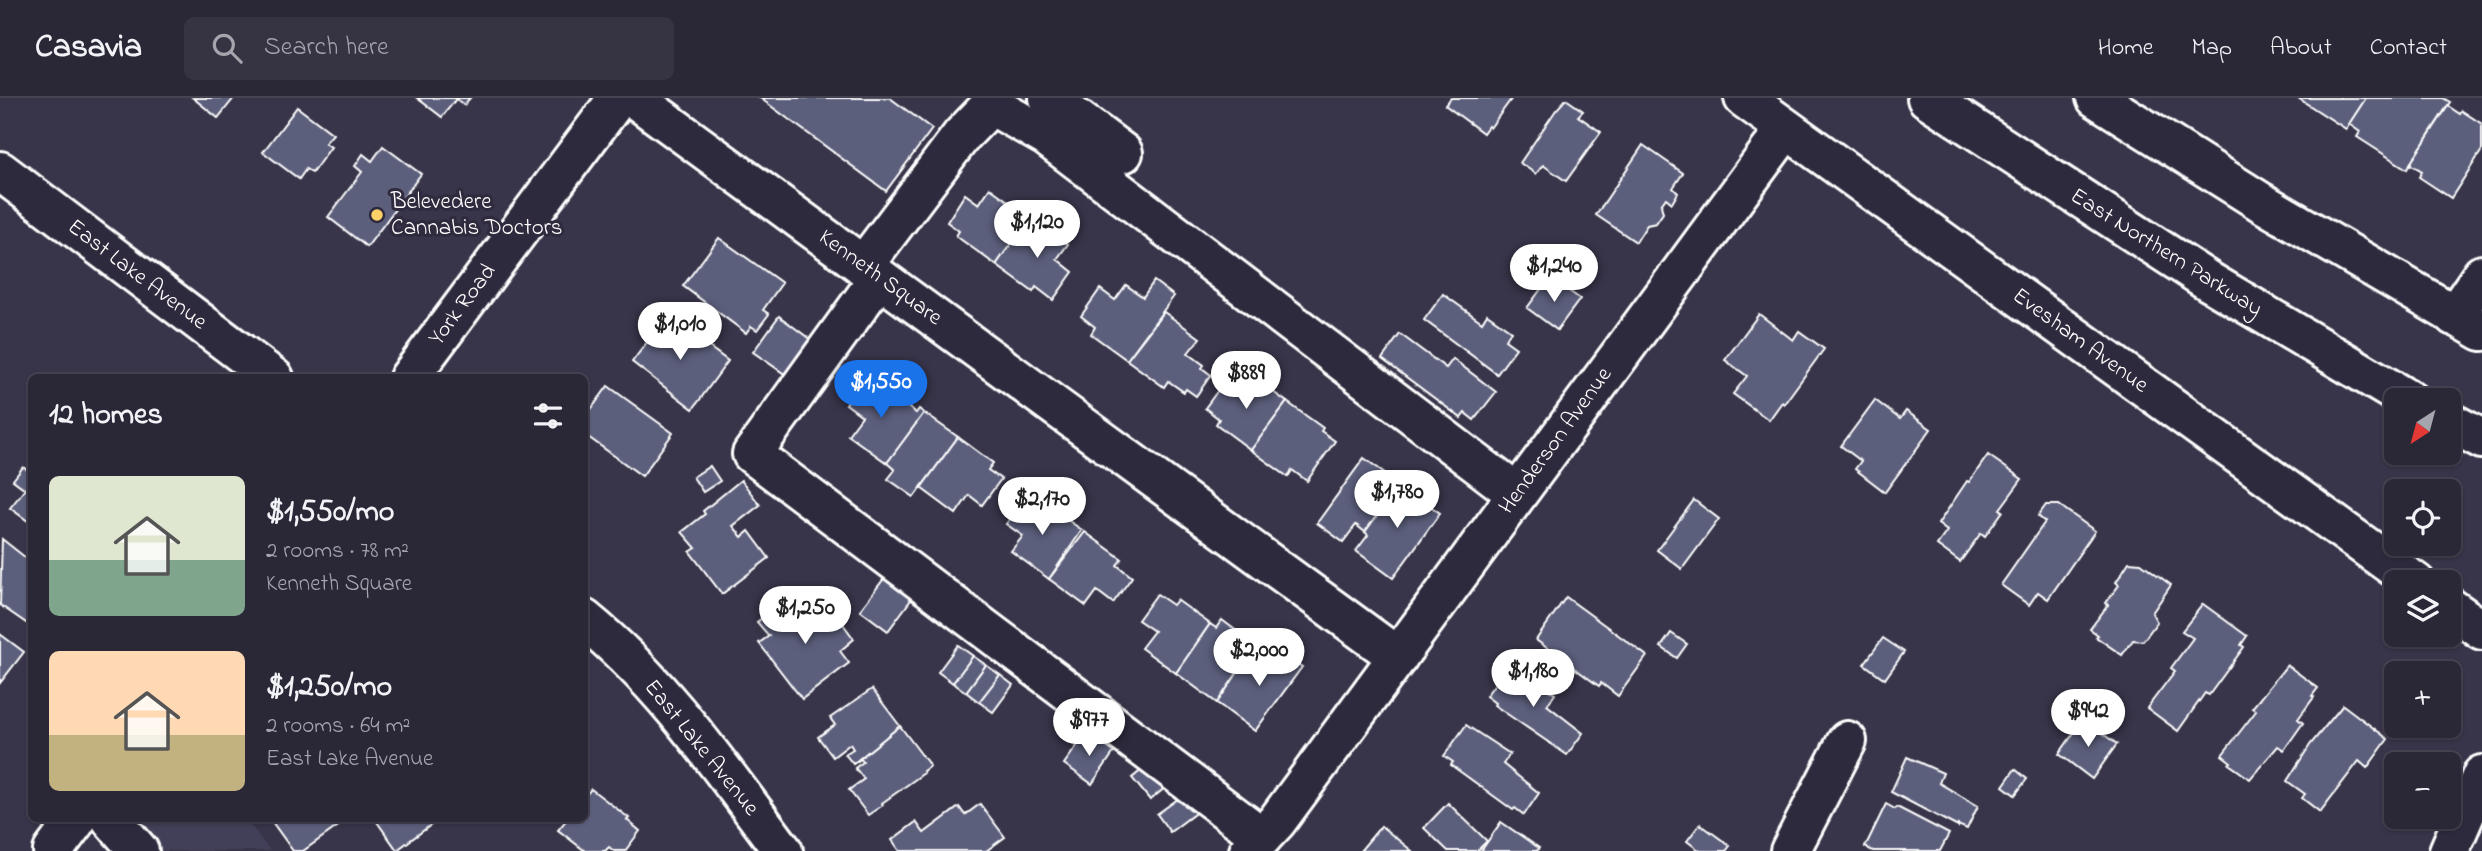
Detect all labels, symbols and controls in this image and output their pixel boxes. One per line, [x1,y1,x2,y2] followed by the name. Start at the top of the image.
[184,17,674,80] search box
[35,24,142,72] text: Casavia
[208,29,246,67] icon: search
[264,29,389,67] text: Search here
[2098,31,2154,66] text: Home
[2192,31,2232,66] text: Map
[2270,31,2332,66] text: About
[2370,31,2447,66] text: Contact
[2062,180,2269,327] street label: East Northern Parkway
[390,186,562,245] place label: Belevedere Cannabis Doctors
[980,200,1094,260] pin: $1,120
[1010,206,1064,239] text: $1,120
[369,207,385,223] marker: Belevedere Cannabis Doctors
[60,211,214,339] street label: East Lake Avenue
[811,222,949,335] street label: Kenneth Square
[1497,244,1611,304] pin: $1,240
[1526,250,1582,283] text: $1,240
[421,257,505,353] street label: York Road
[2005,280,2155,402] street label: Evesham Avenue
[623,302,737,362] pin: $1,010
[654,308,706,341] text: $1,010
[1205,352,1287,411] pin: $889
[1227,357,1265,390] text: $889
[824,360,938,420] pin: $1,550
[1491,360,1621,521] street label: Henderson Avenue
[850,366,912,399] text: $1,550
[2384,388,2460,466] north arrow
[2384,388,2461,829] map controls
[49,394,163,438] text: 12 homes
[529,397,567,435] icon: filters
[1340,470,1454,530] pin: $1,780
[1370,476,1424,509] text: $1,780
[985,478,1099,537] pin: $2,170
[2384,479,2461,556] button: locate
[1014,483,1070,516] text: $2,170
[266,491,394,535] text: $1,550/mo
[105,504,189,588] icon: home
[266,535,409,568] text: 2 rooms · 78 m²
[266,568,412,601] text: Kenneth Square
[2384,570,2461,647] button: layers
[748,587,862,646] pin: $1,250
[775,592,835,625] text: $1,250
[1202,628,1316,688] pin: $2,000
[1229,634,1289,667] text: $2,000
[1476,650,1590,709] pin: $1,180
[1507,655,1559,688] text: $1,180
[2384,661,2461,738] button: +
[266,666,392,710] text: $1,250/mo
[636,673,767,824] street label: East Lake Avenue
[105,679,189,763] icon: home
[2047,690,2129,749] pin: $942
[2067,695,2109,728] text: $942
[1048,698,1130,758] pin: $977
[1069,704,1109,737] text: $977
[266,710,410,743] text: 2 rooms · 64 m²
[266,743,433,776] text: East Lake Avenue
[2384,752,2461,829] button: −

